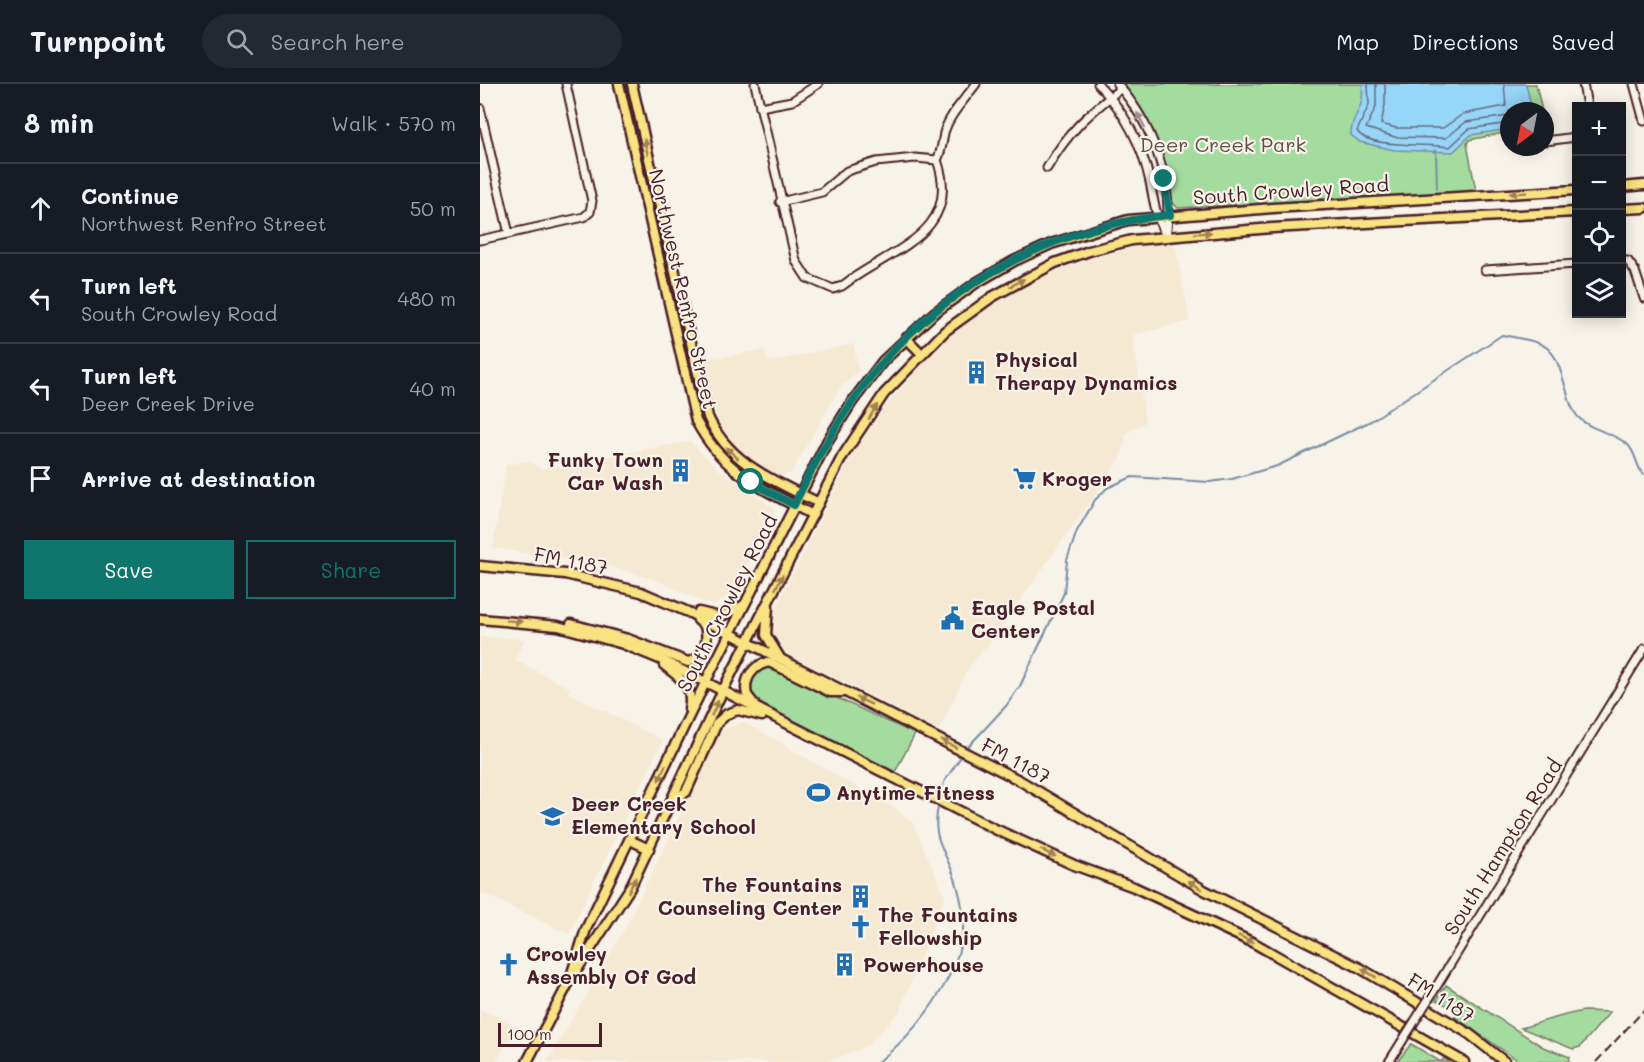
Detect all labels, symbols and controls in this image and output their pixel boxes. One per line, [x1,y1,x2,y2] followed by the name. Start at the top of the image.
[202,14,622,68] search box
[30,23,166,59] text: Turnpoint
[223,25,256,58] icon: search
[271,27,405,56] text: Search here
[1336,28,1379,55] text: Map
[1412,28,1519,55] text: Directions
[1552,28,1614,55] text: Saved
[1500,102,1554,156] north arrow
[1572,102,1626,318] map controls
[1572,102,1626,156] button: +
[24,106,94,140] text: 8 min
[331,110,456,136] text: Walk · 570 m
[1137,111,1146,128] one-way arrow
[1140,131,1306,157] park label: Deer Creek Park
[641,137,651,156] one-way arrow
[1572,156,1626,210] button: −
[1150,165,1176,191] route end
[644,166,724,411] street label: Northwest Renfro Street
[1192,170,1390,210] street label: South Crowley Road
[81,181,179,210] text: Continue
[1509,188,1528,198] one-way arrow
[24,192,57,225] icon: ahead
[410,195,456,221] text: 50 m
[81,210,327,236] text: Northwest Renfro Street
[1572,210,1626,264] button: locate
[1194,228,1213,238] one-way arrow
[1572,264,1626,318] button: layers
[81,271,177,300] text: Turn left
[1009,278,1026,288] one-way arrow
[24,282,57,315] icon: left
[397,285,456,311] text: 480 m
[81,300,277,326] text: South Crowley Road
[995,346,1177,395] place label: Physical Therapy Dynamics
[964,359,990,385] building icon: Physical Therapy Dynamics
[81,361,177,390] text: Turn left
[24,372,57,405] icon: left
[410,375,456,401] text: 40 m
[81,390,255,416] text: Deer Creek Drive
[867,404,878,420] one-way arrow
[548,446,663,495] place label: Funky Town Car Wash
[725,447,740,460] one-way arrow
[668,458,694,484] building icon: Funky Town Car Wash
[24,462,57,495] icon: arrive
[81,464,316,493] text: Arrive at destination
[1042,465,1112,491] place label: Kroger
[1011,466,1037,492] supermarket icon: Kroger
[737,468,763,494] route start
[670,509,782,696] street label: South Crowley Road
[24,540,234,599] button: Save
[246,540,456,599] button: Share
[532,540,610,580] street label: FM 1187
[773,573,783,591] one-way arrow
[971,594,1095,643] place label: Eagle Postal Center
[940,606,966,632] public building icon: Eagle Postal Center
[504,617,523,626] one-way arrow
[856,697,873,706] one-way arrow
[710,700,719,717] one-way arrow
[977,731,1056,789] street label: FM 1187
[940,740,957,749] one-way arrow
[1437,753,1567,940] street label: South Hampton Road
[658,765,667,782] one-way arrow
[836,779,995,805] place label: Anytime Fitness
[805,780,831,806] sports icon: Anytime Fitness
[571,790,756,839] place label: Deer Creek Elementary School
[540,803,566,829] school or university icon: Deer Creek Elementary School
[1039,849,1056,858] one-way arrow
[658,871,842,920] place label: The Fountains Counseling Center
[627,876,636,893] one-way arrow
[1187,879,1203,890] one-way arrow
[847,883,873,909] building icon: The Fountains Counseling Center
[878,901,1018,950] place label: The Fountains Fellowship
[847,913,873,939] church icon: The Fountains Fellowship
[1237,933,1255,943] one-way arrow
[526,940,697,989] place label: Crowley Assembly Of God
[863,951,984,977] place label: Powerhouse
[495,952,521,978] church icon: Crowley Assembly Of God
[832,952,858,978] building icon: Powerhouse
[1403,966,1480,1028] street label: FM 1187
[1361,967,1377,978] one-way arrow
[498,1020,602,1048] scale bar
[507,1023,552,1044] text: 100 m

